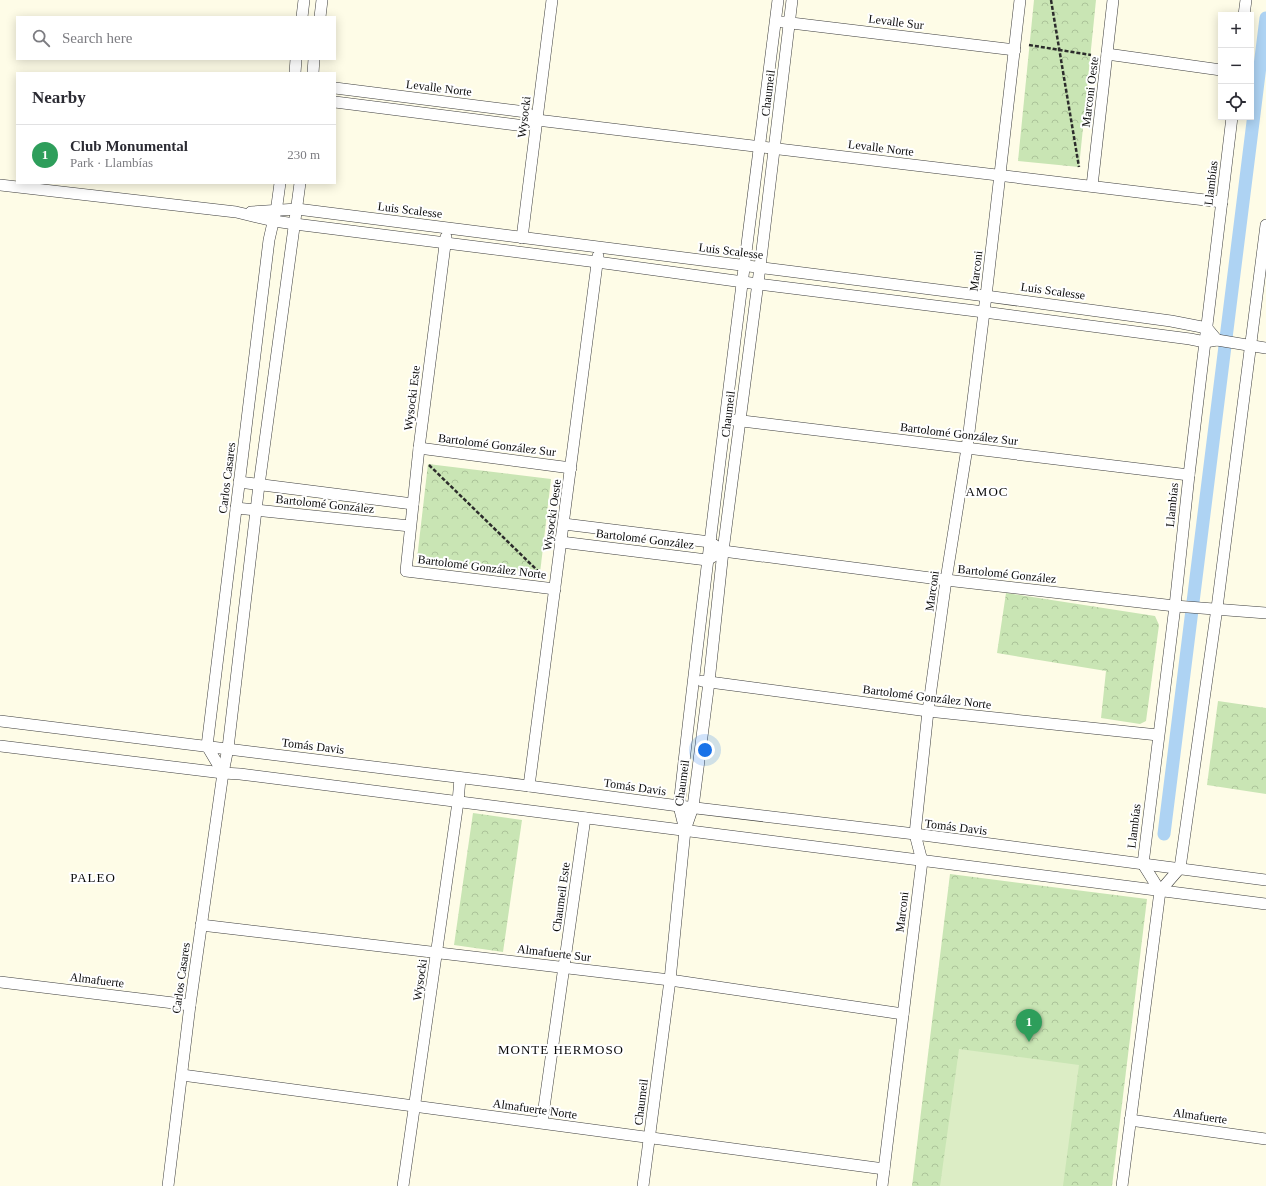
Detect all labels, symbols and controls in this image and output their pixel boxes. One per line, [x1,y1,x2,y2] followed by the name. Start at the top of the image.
[868,12,924,32] street label: Levalle Sur
[1218,12,1254,120] map controls
[1218,12,1254,48] button: +
[16,16,336,60] search box
[30,27,52,49] icon: search
[62,30,132,46] text: Search here
[1218,48,1254,84] button: −
[1079,56,1101,128] street label: Marconi Oeste
[758,68,778,117] street label: Chaumeil
[405,77,473,99] street label: Levalle Norte
[1218,84,1254,120] button: locate
[32,88,86,107] text: Nearby
[514,95,534,139] street label: Wysocki
[847,137,915,159] street label: Levalle Norte
[70,138,188,154] text: Club Monumental
[42,147,48,162] text: 1
[287,147,320,162] text: 230 m
[70,155,153,170] text: Park · Llambías
[1201,160,1221,206] street label: Llambías
[377,199,443,221] street label: Luis Scalesse
[698,240,764,262] street label: Luis Scalesse
[967,249,986,292] street label: Marconi
[1020,280,1086,302] street label: Luis Scalesse
[401,365,423,431] street label: Wysocki Este
[718,389,738,438] street label: Chaumeil
[899,420,1019,448] street label: Bartolomé González Sur
[437,431,557,459] street label: Bartolomé González Sur
[216,441,238,514] street label: Carlos Casares
[540,478,564,552] street label: Wysocki Oeste
[1163,482,1181,528] street label: Llambías
[965,484,1009,499] district label: AMOC
[275,492,375,516] street label: Bartolomé González
[595,526,695,552] street label: Bartolomé González
[417,552,547,582] street label: Bartolomé González Norte
[957,562,1057,586] street label: Bartolomé González
[922,569,942,612] street label: Marconi
[862,682,992,712] street label: Bartolomé González Norte
[281,735,345,757] street label: Tomás Davis
[695,740,715,760] your location
[672,758,692,807] street label: Chaumeil
[603,776,667,798] street label: Tomás Davis
[1124,803,1144,849] street label: Llambías
[924,816,988,838] street label: Tomás Davis
[549,861,573,933] street label: Chaumeil Este
[70,870,116,885] district label: PALEO
[893,890,912,933] street label: Marconi
[169,941,193,1014] street label: Carlos Casares
[516,942,592,964] street label: Almafuerte Sur
[410,958,430,1002] street label: Wysocki
[69,970,125,990] street label: Almafuerte
[1016,1009,1042,1042] pin: 1
[498,1042,624,1057] district label: MONTE HERMOSO
[631,1077,651,1126] street label: Chaumeil
[492,1096,578,1122] street label: Almafuerte Norte
[1172,1105,1228,1127] street label: Almafuerte

